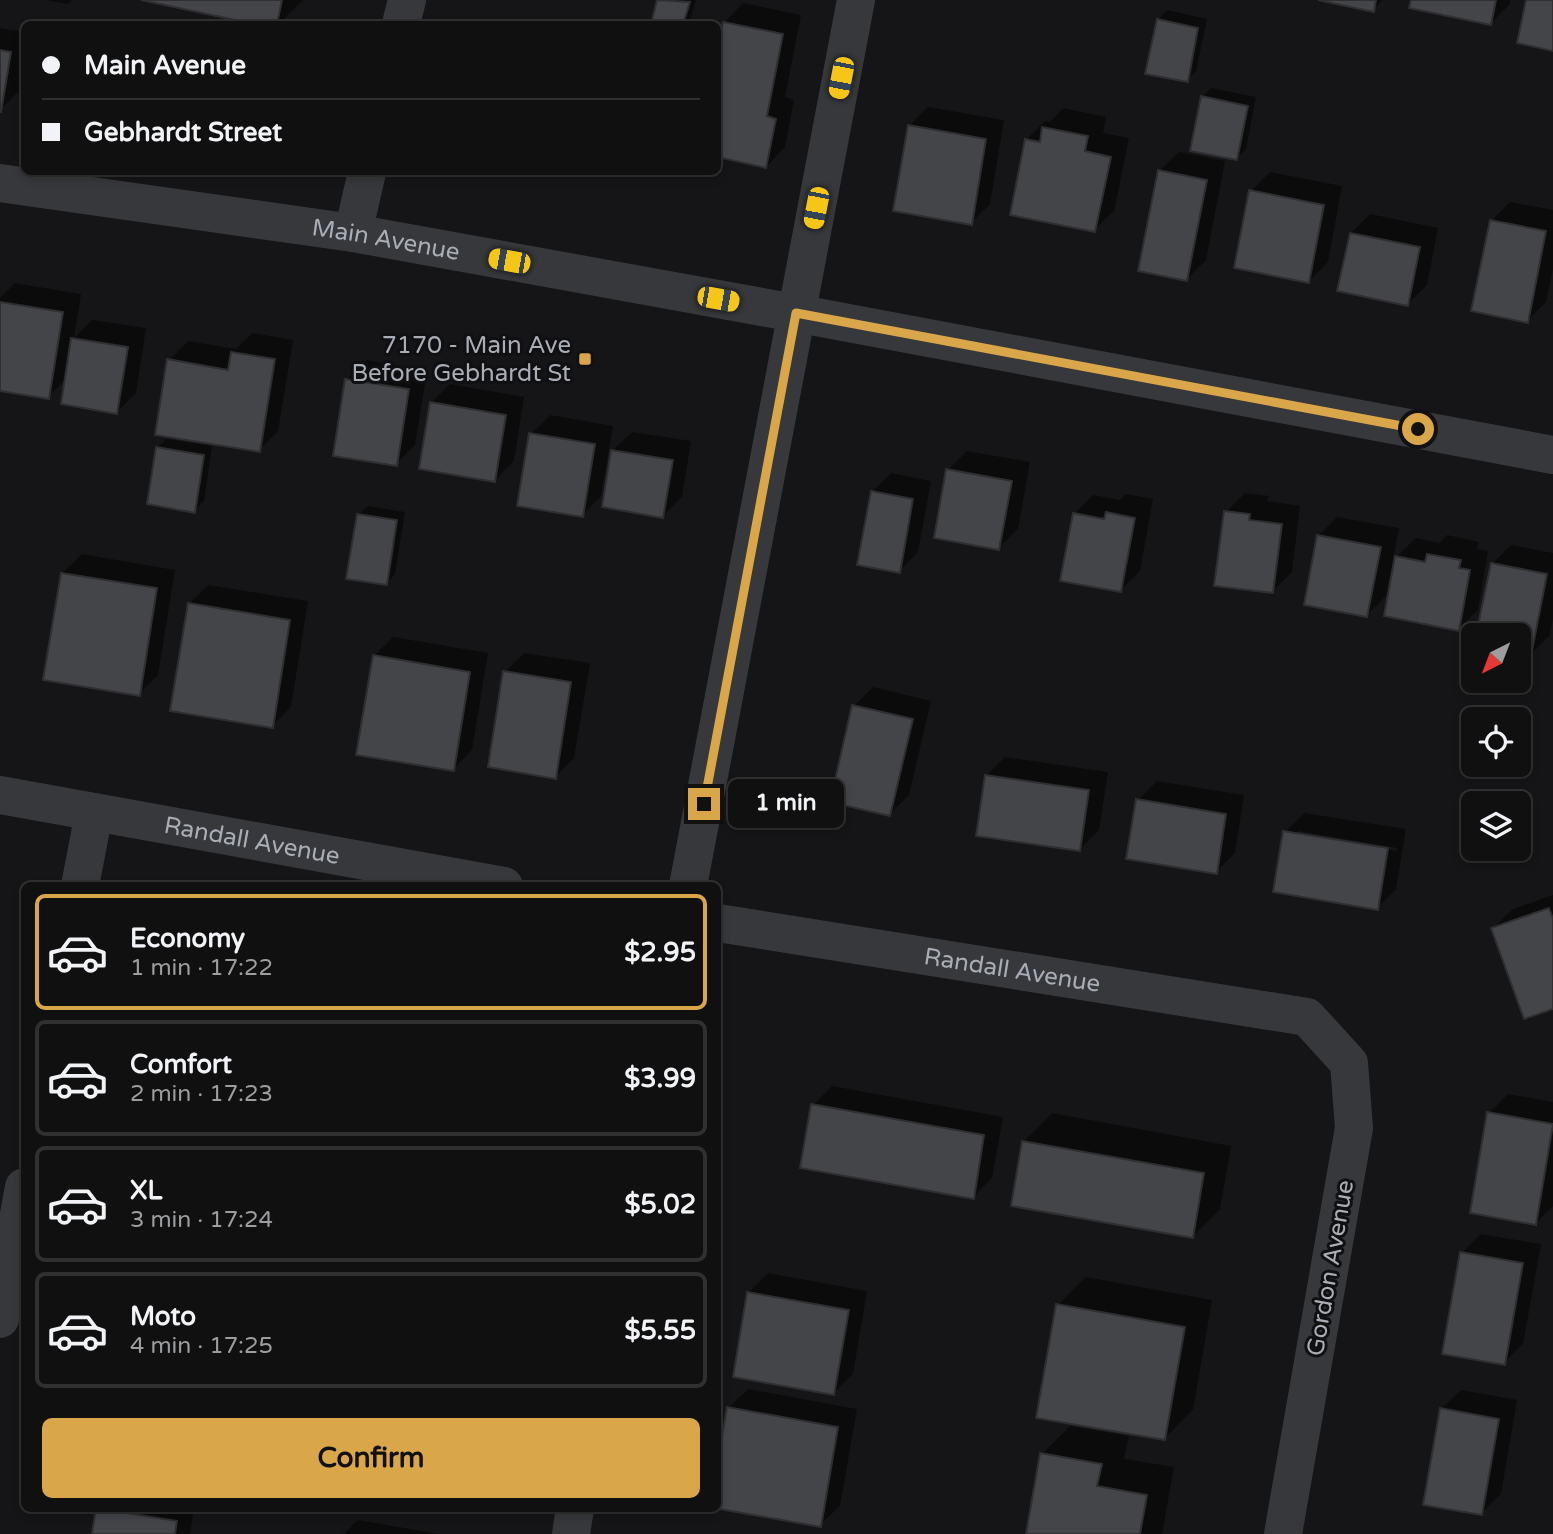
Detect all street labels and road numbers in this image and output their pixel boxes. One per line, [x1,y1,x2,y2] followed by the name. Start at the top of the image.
[310,213,462,267] street label: Main Avenue
[162,811,342,871] street label: Randall Avenue
[922,942,1102,999] street label: Randall Avenue
[1301,1178,1360,1358] street label: Gordon Avenue

